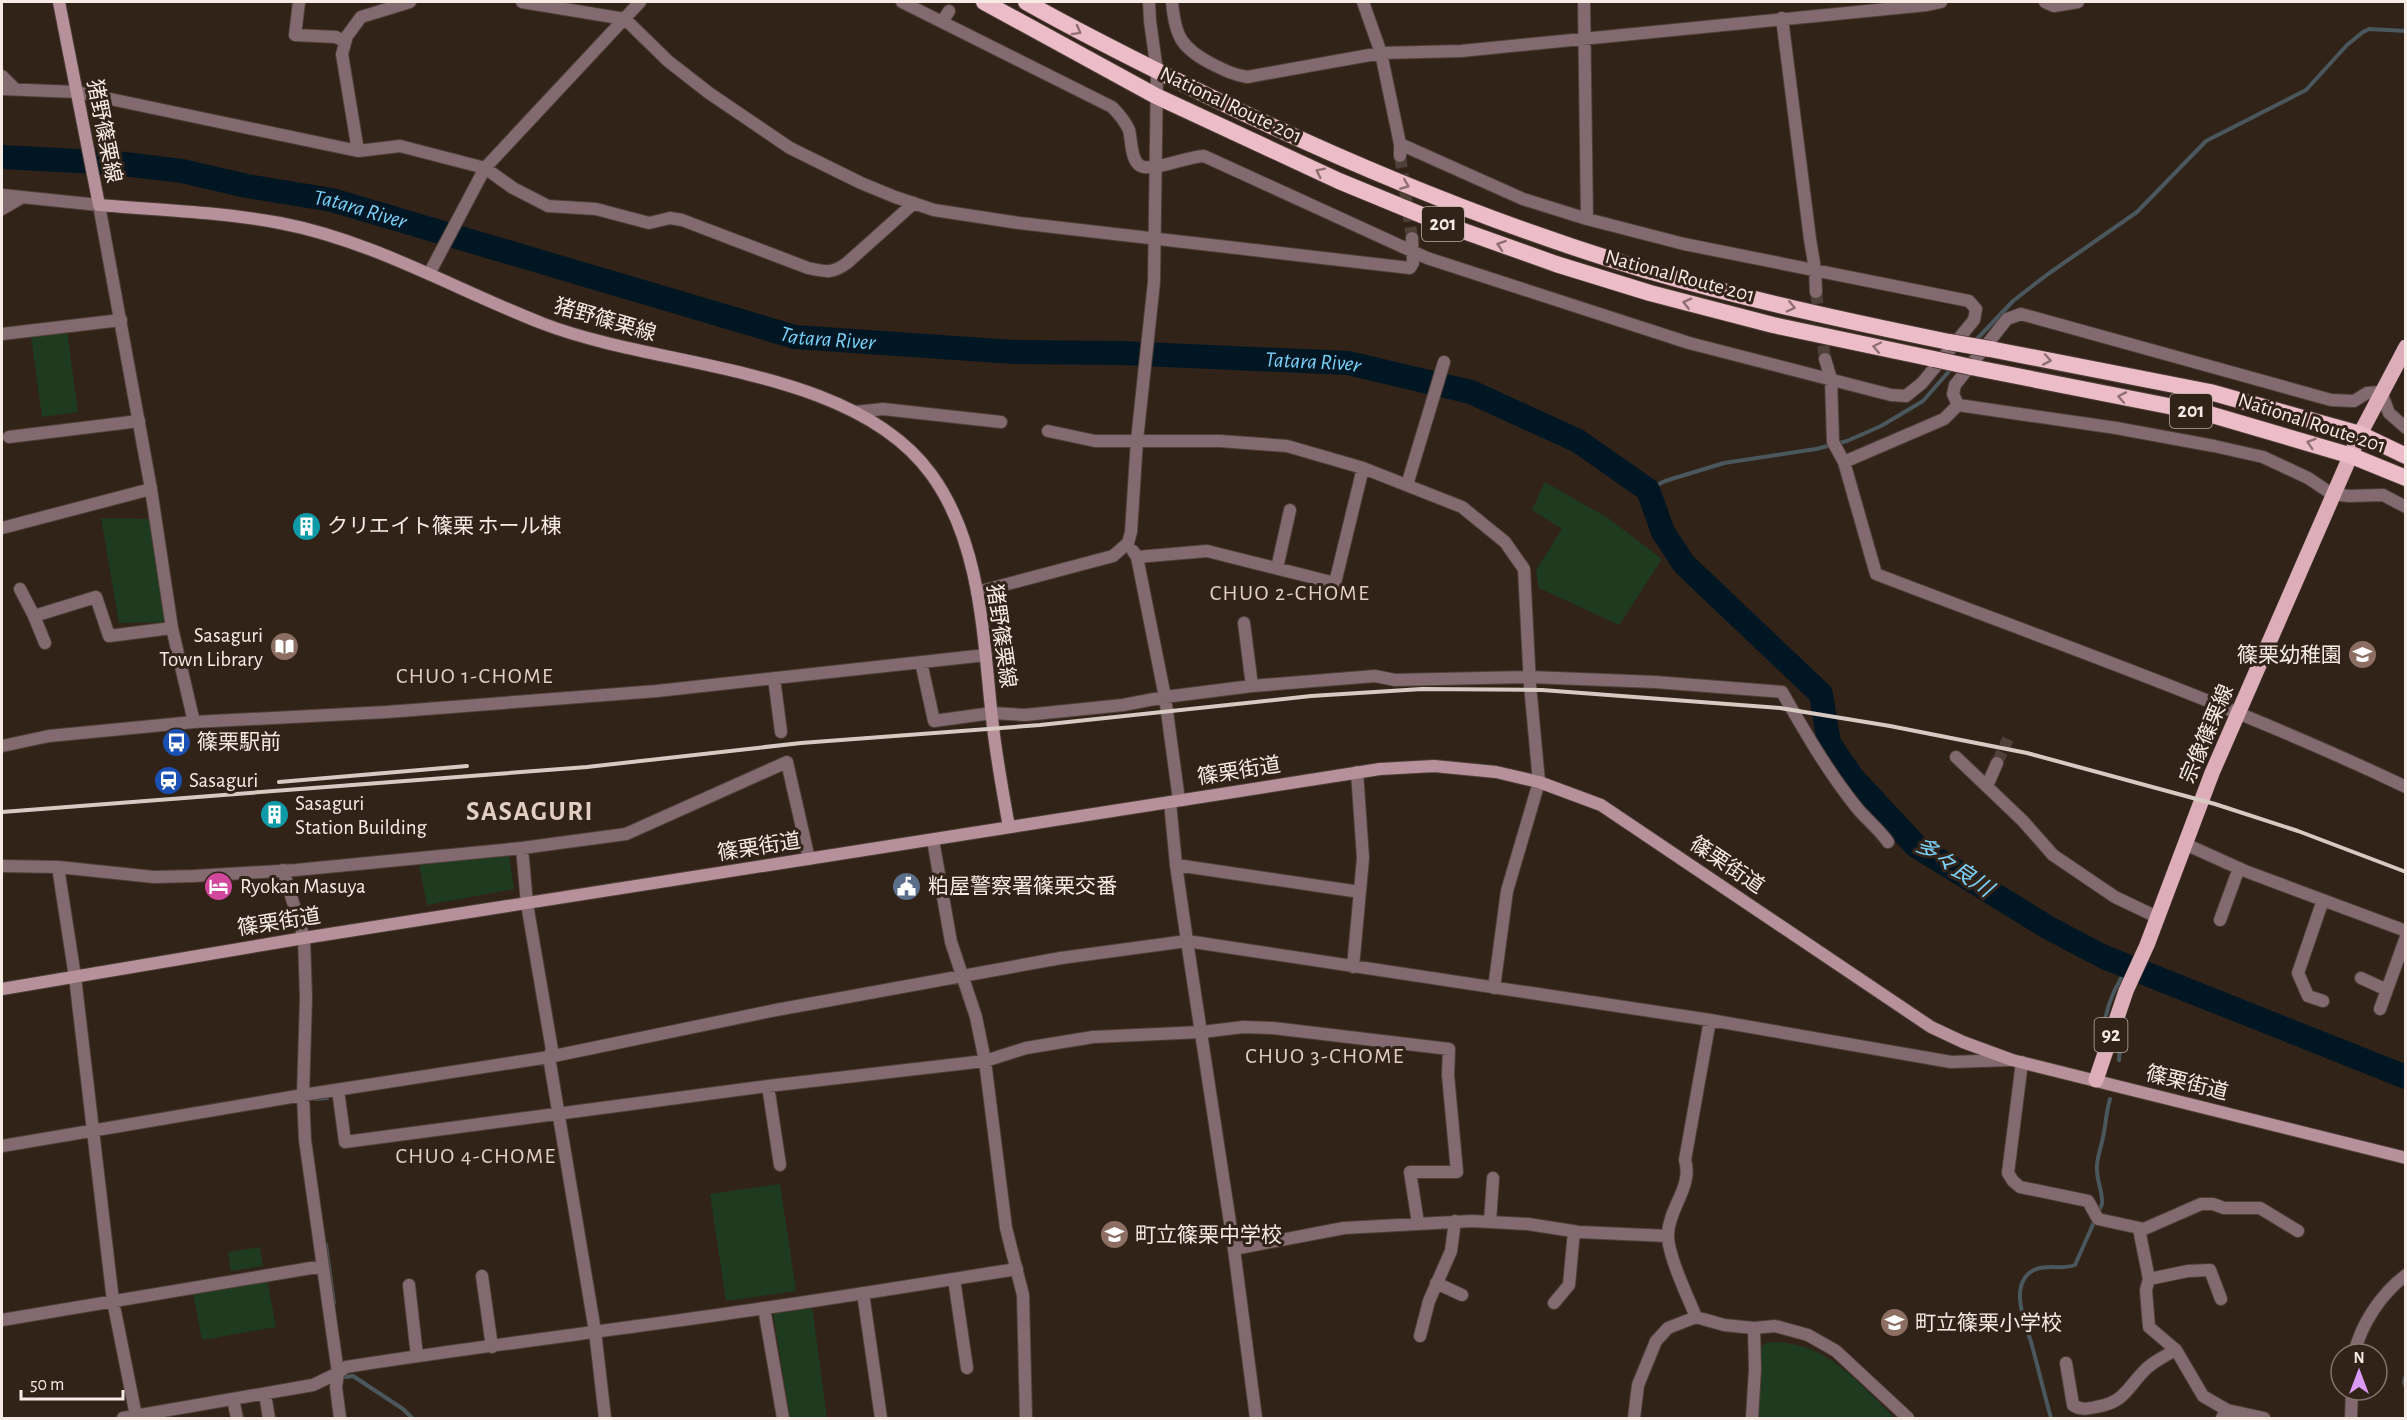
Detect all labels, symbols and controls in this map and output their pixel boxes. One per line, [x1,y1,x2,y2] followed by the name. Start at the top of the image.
[1071,23,1081,35] one-way arrow
[1157,63,1305,147] street label: National Route 201
[84,77,125,185] street label: 猪野篠栗線
[1316,168,1327,180] one-way arrow
[1399,178,1410,190] one-way arrow
[312,186,410,233] water label: Tatara River
[1422,207,1464,241] road number: 201
[1496,239,1507,252] one-way arrow
[1603,246,1757,306] street label: National Route 201
[552,294,659,345] street label: 猪野篠栗線
[1683,297,1693,310] one-way arrow
[1786,300,1796,313] one-way arrow
[777,322,877,354] water label: Tatara River
[1872,341,1882,354] one-way arrow
[1265,348,1364,377] water label: Tatara River
[2042,353,2052,366] one-way arrow
[2236,389,2388,457] street label: National Route 201
[2117,391,2127,404] one-way arrow
[2170,394,2212,428] road number: 201
[2306,438,2317,451] one-way arrow
[290,510,322,542] building icon: クリエイト篠栗 ホール棟
[327,515,561,537] place label: クリエイト篠栗 ホール棟
[983,582,1020,689] street label: 猪野篠栗線
[1210,582,1370,604] district label: CHUO 2-CHOME
[159,625,263,670] place label: Sasaguri Town Library
[268,631,300,663] library icon: Sasaguri Town Library
[2347,639,2379,671] school or university icon: 篠栗幼稚園
[2237,644,2342,666] place label: 篠栗幼稚園
[396,665,554,687] district label: CHUO 1-CHOME
[2176,681,2237,786] street label: 宗像篠栗線
[160,726,192,758] bus stop icon: 篠栗駅前
[197,731,281,753] place label: 篠栗駅前
[1196,753,1282,788] street label: 篠栗街道
[152,764,184,796] station icon: Sasaguri
[189,770,258,791] place label: Sasaguri
[295,793,428,838] place label: Sasaguri Station Building
[466,798,594,825] district label: SASAGURI
[258,799,290,831] building icon: Sasaguri Station Building
[716,829,802,864] street label: 篠栗街道
[1686,832,1768,897] street label: 篠栗街道
[1911,832,1999,902] water label: 多々良川
[203,870,235,902] hotel icon: Ryokan Masuya
[891,870,923,902] public building icon: 粕屋警察署篠栗交番
[928,875,1117,897] place label: 粕屋警察署篠栗交番
[240,876,366,897] place label: Ryokan Masuya
[236,904,322,939] street label: 篠栗街道
[2094,1018,2128,1052] road number: 92
[1245,1045,1405,1067] district label: CHUO 3-CHOME
[2144,1062,2231,1103] street label: 篠栗街道
[395,1145,557,1167] district label: CHUO 4-CHOME
[1098,1219,1130,1251] school or university icon: 町立篠栗中学校
[1135,1224,1282,1246] place label: 町立篠栗中学校
[1878,1307,1910,1339] school or university icon: 町立篠栗小学校
[1915,1312,2062,1334] place label: 町立篠栗小学校
[2329,1342,2389,1402] north arrow
[2353,1350,2365,1366] text: N
[21,1363,123,1401] scale bar
[30,1376,64,1394] text: 50 m

